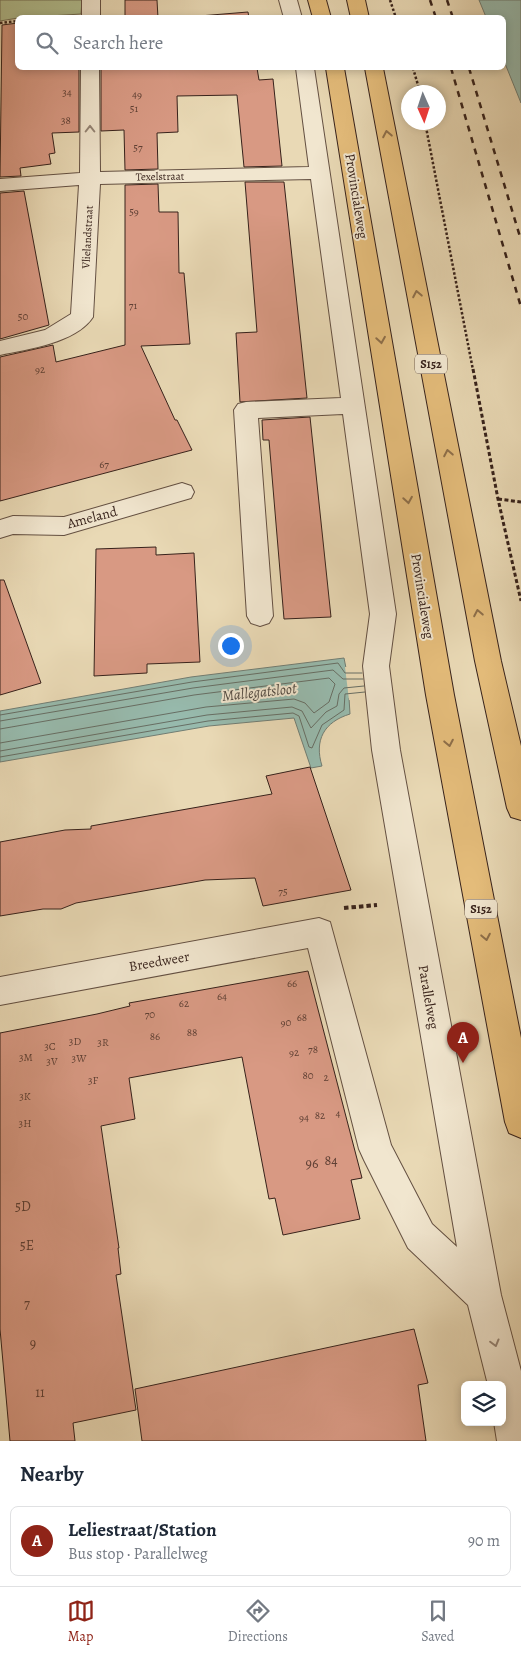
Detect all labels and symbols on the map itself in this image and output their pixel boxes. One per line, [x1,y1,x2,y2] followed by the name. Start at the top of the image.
[62,85,72,100] house number: 34
[401,85,446,130] north arrow
[132,87,142,102] house number: 49
[130,101,138,116] house number: 51
[61,113,71,128] house number: 38
[85,125,95,133] one-way arrow
[382,130,392,139] one-way arrow
[133,140,143,155] house number: 57
[340,152,373,240] street label: Provincialeweg
[136,169,185,184] street label: Texelstraat
[129,204,139,219] house number: 59
[78,205,97,270] street label: Vlielandstraat
[413,289,423,298] one-way arrow
[129,298,137,313] house number: 71
[18,309,28,324] house number: 50
[375,336,385,344] one-way arrow
[415,354,447,374] road number: S152
[35,362,45,377] house number: 92
[443,449,453,458] one-way arrow
[99,457,109,472] house number: 67
[402,496,412,505] one-way arrow
[64,502,120,534] street label: Ameland
[406,552,439,640] street label: Provincialeweg
[474,609,484,617] one-way arrow
[218,633,244,659] your location
[221,678,298,706] water label: Mallegatsloot
[444,739,454,748] one-way arrow
[278,884,288,899] house number: 75
[465,900,497,919] road number: S152
[480,933,491,942] one-way arrow
[127,947,191,976] street label: Breedweer
[414,963,444,1031] street label: Parallelweg
[287,976,297,991] house number: 66
[217,989,227,1004] house number: 64
[179,996,189,1011] house number: 62
[145,1007,155,1022] house number: 70
[297,1010,307,1025] house number: 68
[281,1015,292,1030] house number: 90
[447,1022,479,1063] pin: A
[187,1025,197,1040] house number: 88
[150,1029,160,1044] house number: 86
[69,1034,81,1049] house number: 3D
[97,1035,109,1050] house number: 3R
[44,1039,56,1054] house number: 3C
[308,1042,318,1057] house number: 78
[289,1045,299,1060] house number: 92
[19,1050,33,1065] house number: 3M
[72,1051,87,1066] house number: 3W
[46,1054,58,1069] house number: 3V
[302,1068,314,1083] house number: 80
[323,1070,329,1085] house number: 2
[88,1073,98,1088] house number: 3F
[19,1089,31,1104] house number: 3K
[336,1106,341,1121] house number: 4
[315,1108,325,1123] house number: 82
[299,1110,309,1125] house number: 94
[19,1116,31,1131] house number: 3H
[324,1151,338,1170] house number: 84
[306,1154,318,1173] house number: 96
[15,1197,31,1216] house number: 5D
[20,1236,34,1255] house number: 5E
[24,1295,30,1314] house number: 7
[30,1334,36,1353] house number: 9
[489,1338,500,1347] one-way arrow
[35,1383,45,1402] house number: 11

